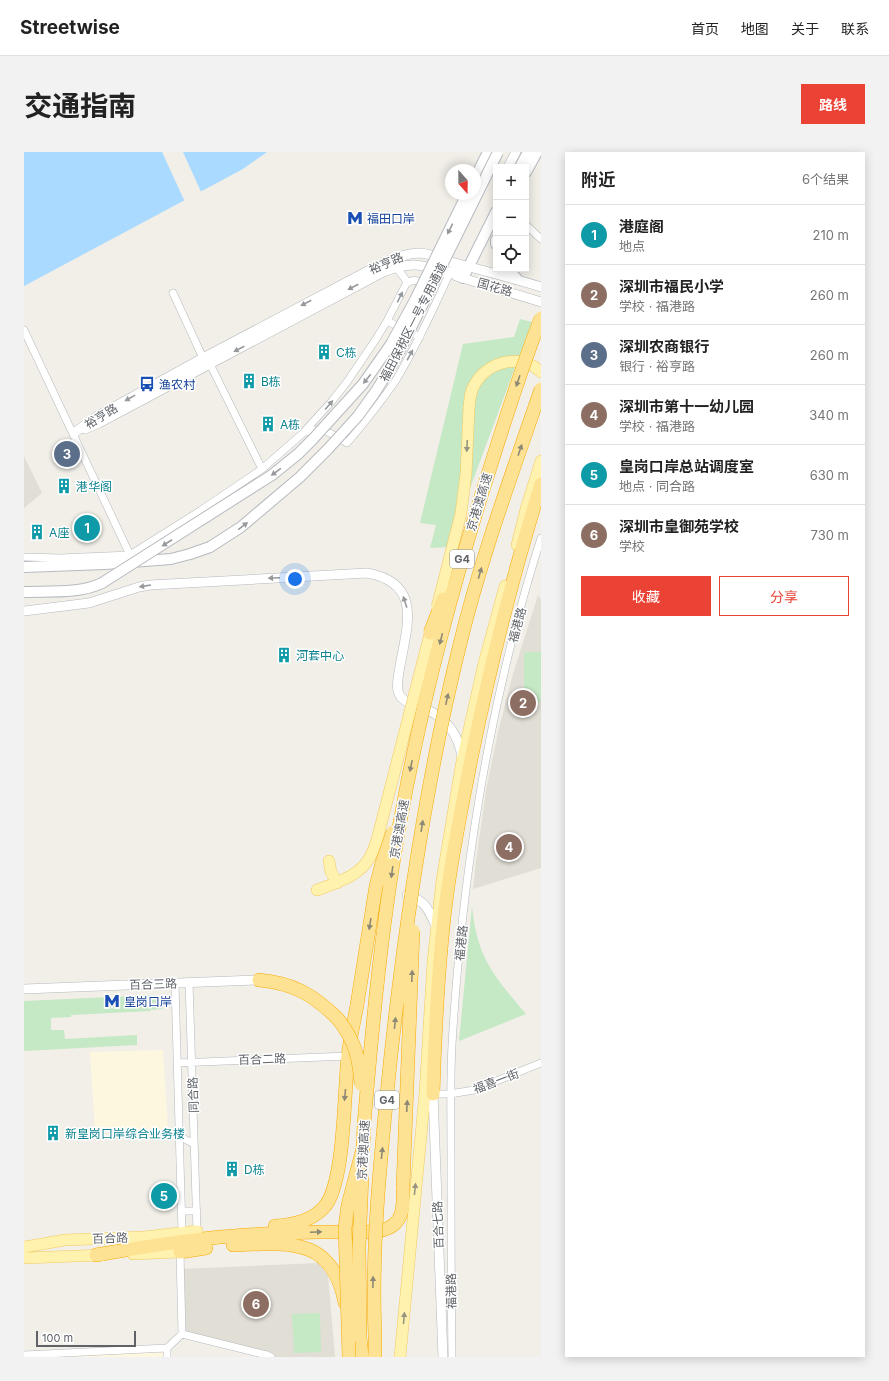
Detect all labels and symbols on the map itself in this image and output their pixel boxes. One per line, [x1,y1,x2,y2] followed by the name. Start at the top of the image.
[445,164,481,200] north arrow
[346,209,364,227] metro station icon: 福田口岸
[367,211,415,226] place label: 福田口岸
[447,223,453,235] one-way arrow
[366,249,406,277] street label: 裕亨路
[376,260,450,384] street label: 福田保税区一号专用通道
[476,275,514,299] street label: 国花路
[348,284,359,291] one-way arrow
[397,291,403,303] one-way arrow
[301,300,312,306] one-way arrow
[315,343,333,361] building icon: C栋
[233,345,245,352] one-way arrow
[336,345,357,360] place label: C栋
[407,349,414,360] one-way arrow
[240,372,258,390] building icon: B栋
[261,374,281,389] place label: B栋
[362,374,371,385] one-way arrow
[138,375,156,393] bus stop icon: 渔农村
[515,375,521,387] one-way arrow
[159,377,196,392] place label: 渔农村
[124,394,136,401] one-way arrow
[82,400,120,432] street label: 裕亨路
[324,400,333,411] one-way arrow
[259,415,277,433] building icon: A栋
[280,417,300,432] place label: A栋
[54,439,80,469] pin: 3
[464,440,470,453] one-way arrow
[518,443,524,455] one-way arrow
[270,467,281,476] one-way arrow
[463,471,495,533] street label: 京港澳高速
[55,477,73,495] building icon: 港华阁
[76,479,112,494] place label: 港华阁
[74,513,100,543] pin: 1
[238,522,249,530] one-way arrow
[28,523,46,541] building icon: A座
[49,525,69,540] place label: A座
[162,539,172,547] one-way arrow
[450,550,474,568] road number: G4
[477,567,483,579] one-way arrow
[285,569,305,589] your location
[267,575,280,581] one-way arrow
[139,583,151,589] one-way arrow
[402,595,408,607] one-way arrow
[505,606,529,644] street label: 福港路
[437,633,443,645] one-way arrow
[275,646,293,664] building icon: 河套中心
[296,648,344,663] place label: 河套中心
[510,688,536,718] pin: 2
[445,693,451,705] one-way arrow
[408,760,414,772] one-way arrow
[386,798,412,860] street label: 京港澳高速
[419,820,425,832] one-way arrow
[496,832,522,862] pin: 4
[389,866,395,878] one-way arrow
[367,918,373,930] one-way arrow
[452,924,470,962] street label: 福港路
[408,970,415,982] one-way arrow
[129,976,177,992] street label: 百合三路
[103,992,121,1010] metro station icon: 皇岗口岸
[124,994,172,1009] place label: 皇岗口岸
[392,1017,398,1029] one-way arrow
[238,1051,286,1067] street label: 百合二路
[471,1065,521,1097] street label: 福喜一街
[185,1077,201,1113] street label: 同合路
[341,1089,348,1101] one-way arrow
[375,1091,399,1109] road number: G4
[403,1100,410,1112] one-way arrow
[354,1120,372,1180] street label: 京港澳高速
[44,1124,62,1142] building icon: 新皇岗口岸综合业务楼
[65,1126,185,1141] place label: 新皇岗口岸综合业务楼
[378,1147,385,1159] one-way arrow
[223,1160,241,1178] building icon: D栋
[244,1162,265,1177] place label: D栋
[151,1181,177,1211] pin: 5
[412,1183,419,1195] one-way arrow
[430,1201,446,1249] street label: 百合七路
[310,1229,323,1235] one-way arrow
[92,1230,128,1246] street label: 百合路
[443,1273,459,1309] street label: 福港路
[370,1276,377,1288] one-way arrow
[243,1289,269,1319] pin: 6
[400,1312,407,1324] one-way arrow
[36,1329,136,1348] scale bar

